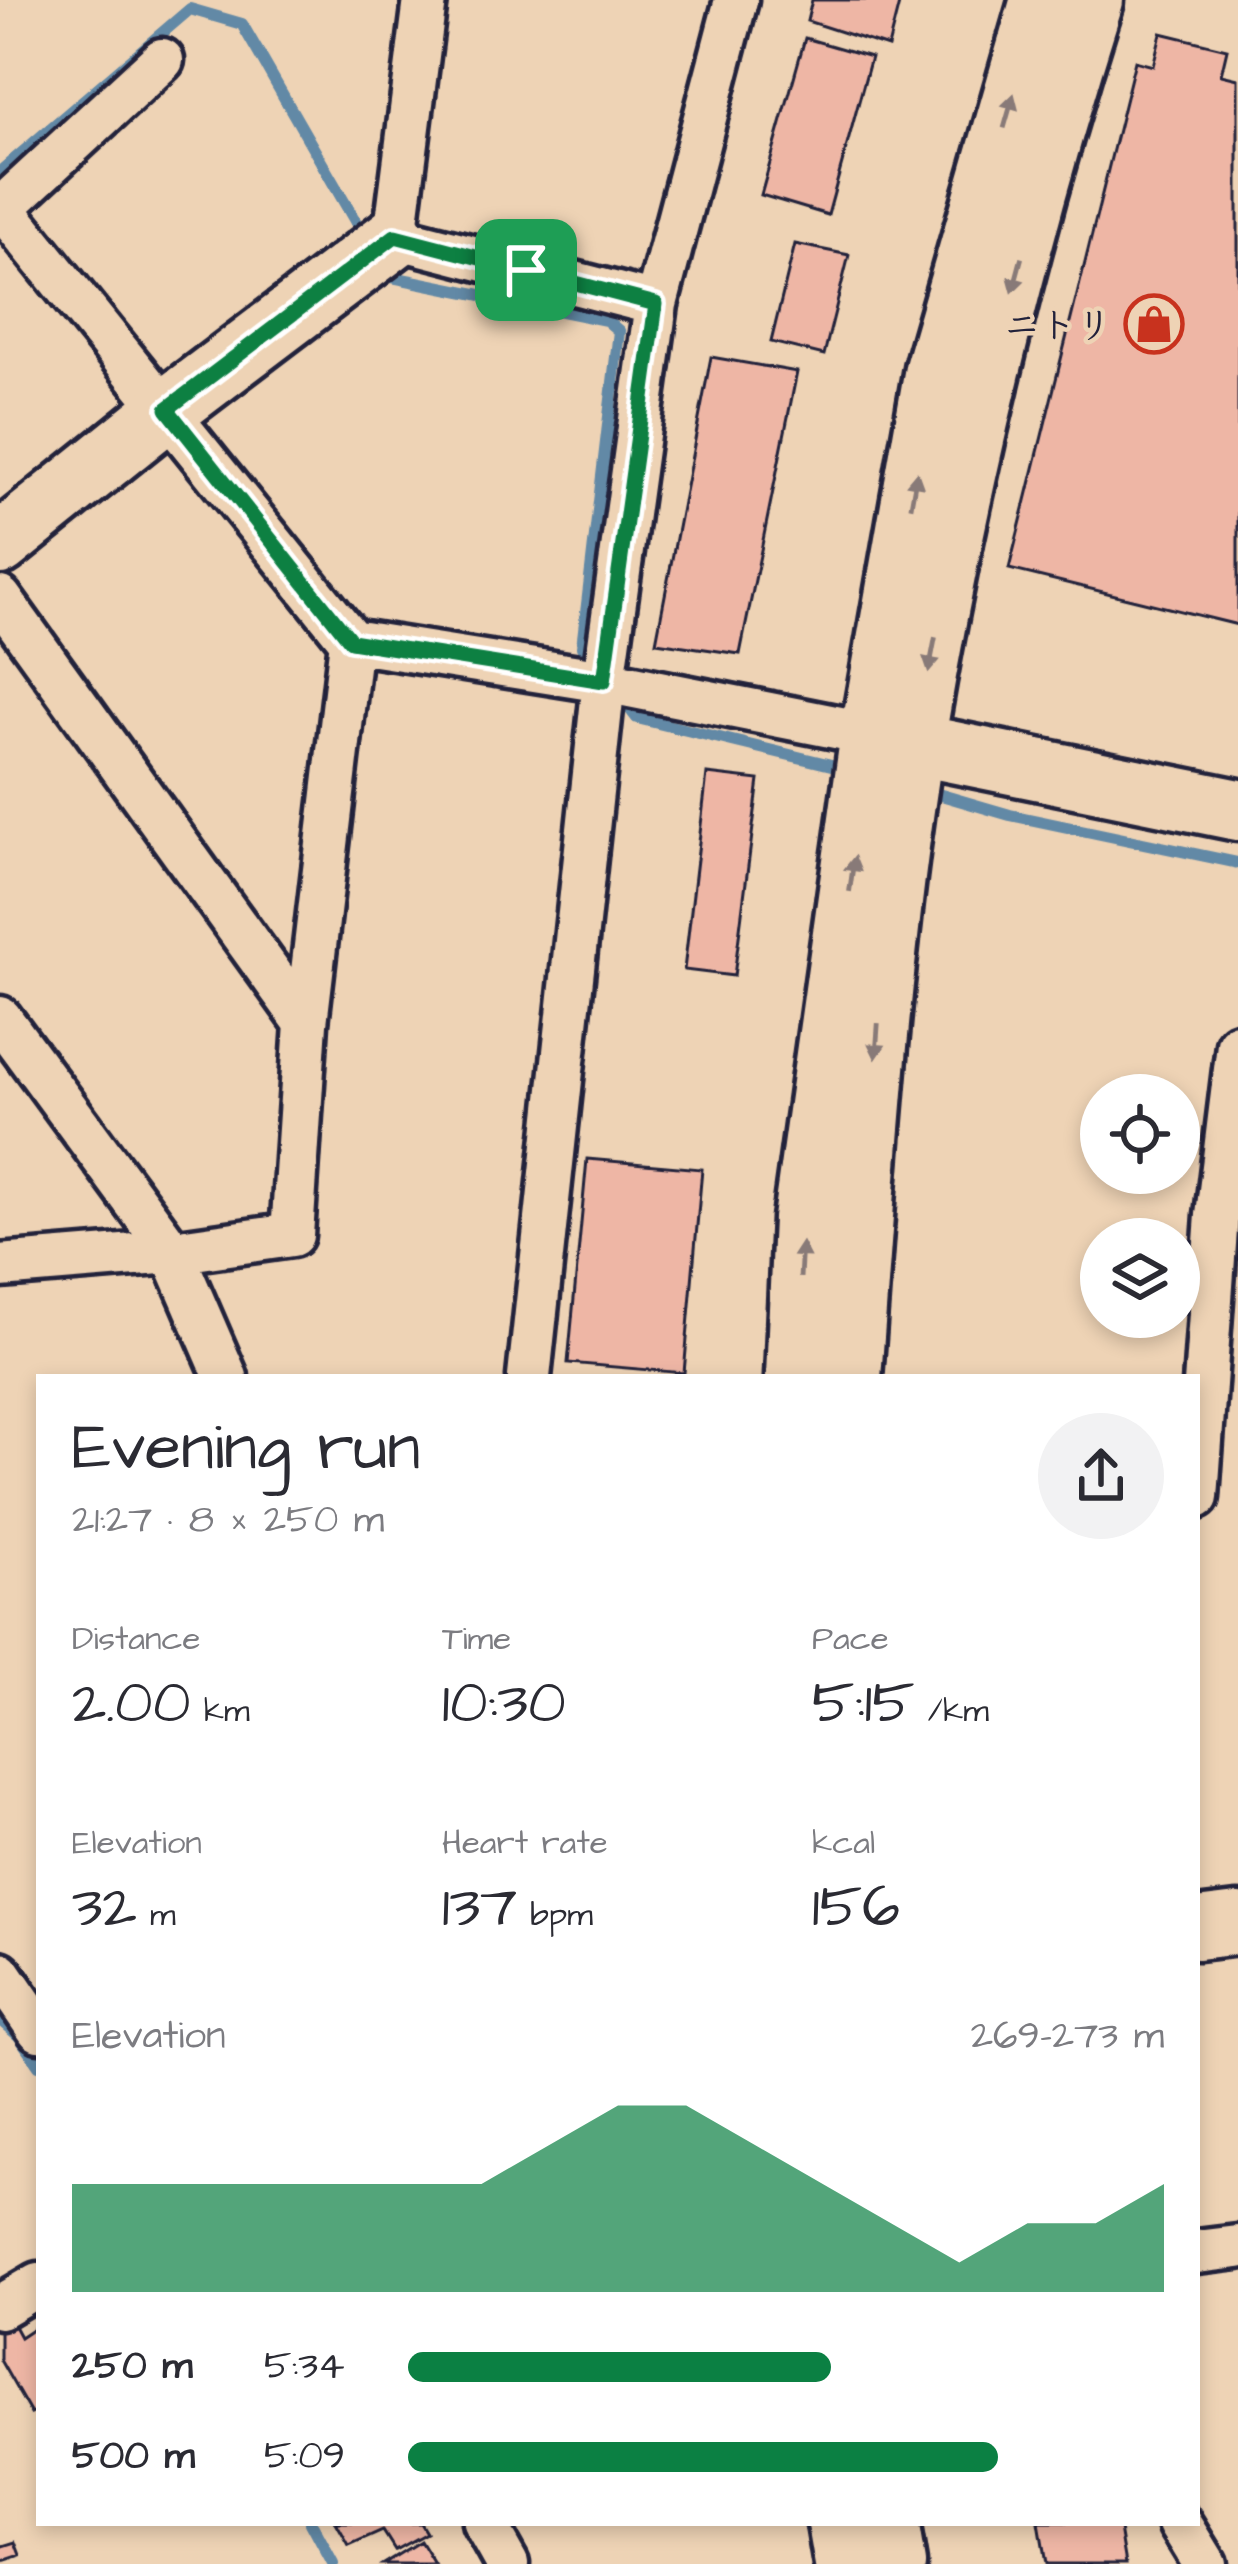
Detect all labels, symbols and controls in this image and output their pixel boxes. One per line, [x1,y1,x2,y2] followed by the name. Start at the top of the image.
[1001,92,1019,129] one-way arrow
[475,219,577,321] pin
[493,237,559,303] icon: arrive
[1007,256,1026,293] one-way arrow
[1123,293,1185,355] shop icon: ニトリ
[1004,301,1112,352] place label: ニトリ
[905,469,924,507] one-way arrow
[922,637,941,674] one-way arrow
[842,854,861,892] one-way arrow
[867,1023,886,1060] one-way arrow
[1080,1074,1200,1338] map controls
[1080,1074,1200,1194] button: locate
[1080,1218,1200,1338] button: layers
[792,1240,811,1278] one-way arrow
[72,1403,420,1495] text: Evening run
[1038,1413,1164,1539] button: share
[72,1494,384,1548] text: 21:27 · 8 × 250 m
[72,1616,200,1662] text: Distance
[442,1616,511,1662] text: Time
[812,1616,889,1662] text: Pace
[72,1662,190,1745] text: 2.00
[442,1662,566,1745] text: 10:30
[812,1662,915,1745] text: 5:15
[190,1688,250,1734] text: km
[915,1688,989,1734] text: /km
[72,1820,202,1866] text: Elevation
[442,1820,608,1866] text: Heart rate
[812,1820,875,1866] text: kcal
[72,1866,137,1949] text: 32
[442,1866,517,1949] text: 137
[812,1866,900,1949] text: 156
[137,1892,176,1938] text: m
[517,1892,593,1938] text: bpm
[72,2010,226,2064] text: Elevation
[971,2010,1164,2064] text: 269–273 m
[72,2340,193,2394] text: 250 m
[264,2340,345,2394] text: 5:34
[72,2430,195,2484] text: 500 m
[264,2430,345,2484] text: 5:09

